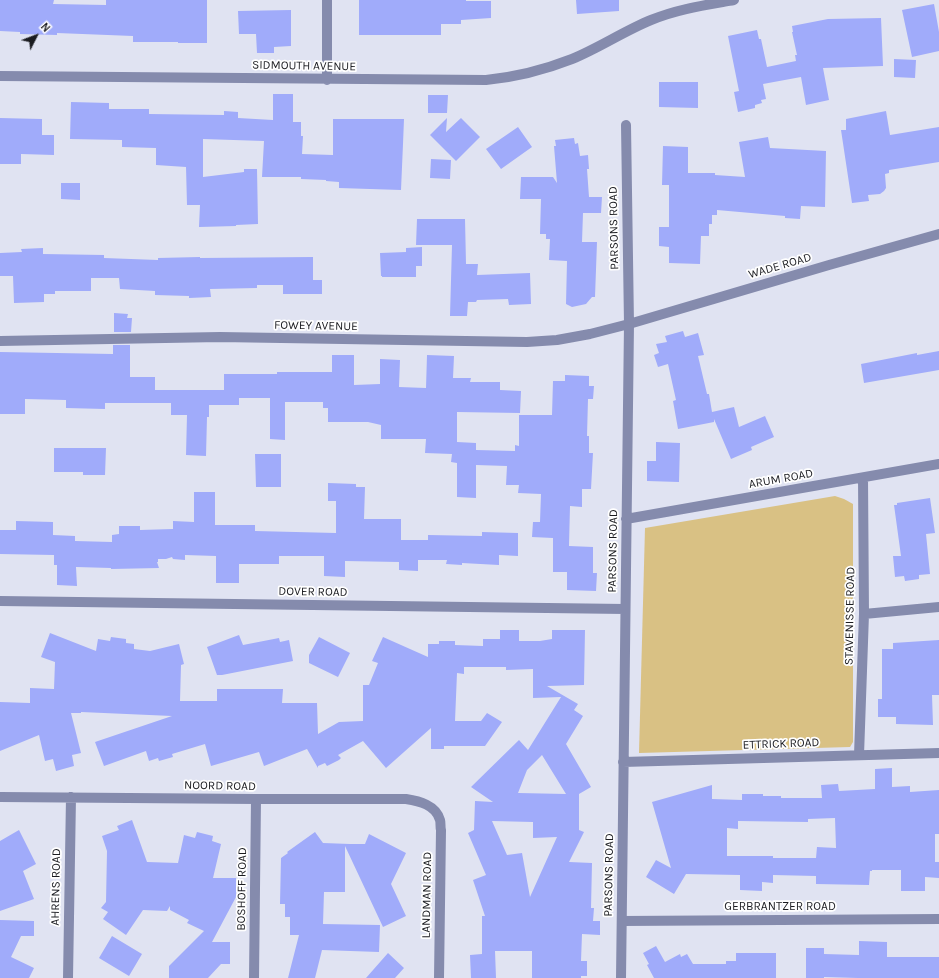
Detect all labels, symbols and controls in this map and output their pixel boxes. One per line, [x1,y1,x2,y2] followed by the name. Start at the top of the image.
[16,16,56,56] north arrow
[38,20,53,35] text: N
[252,58,356,74] street label: SIDMOUTH AVENUE
[606,186,622,270] street label: PARSONS ROAD
[747,250,813,282] street label: WADE ROAD
[274,318,358,334] street label: FOWEY AVENUE
[748,466,814,492] street label: ARUM ROAD
[605,509,621,593] street label: PARSONS ROAD
[842,567,858,665] street label: STAVENISSE ROAD
[278,584,348,600] street label: DOVER ROAD
[742,735,820,753] street label: ETTRICK ROAD
[184,778,256,794] street label: NOORD ROAD
[601,833,617,917] street label: PARSONS ROAD
[234,847,250,931] street label: BOSHOFF ROAD
[48,848,64,926] street label: AHRENS ROAD
[419,852,435,938] street label: LANDMAN ROAD
[724,900,836,914] street label: GERBRANTZER ROAD

